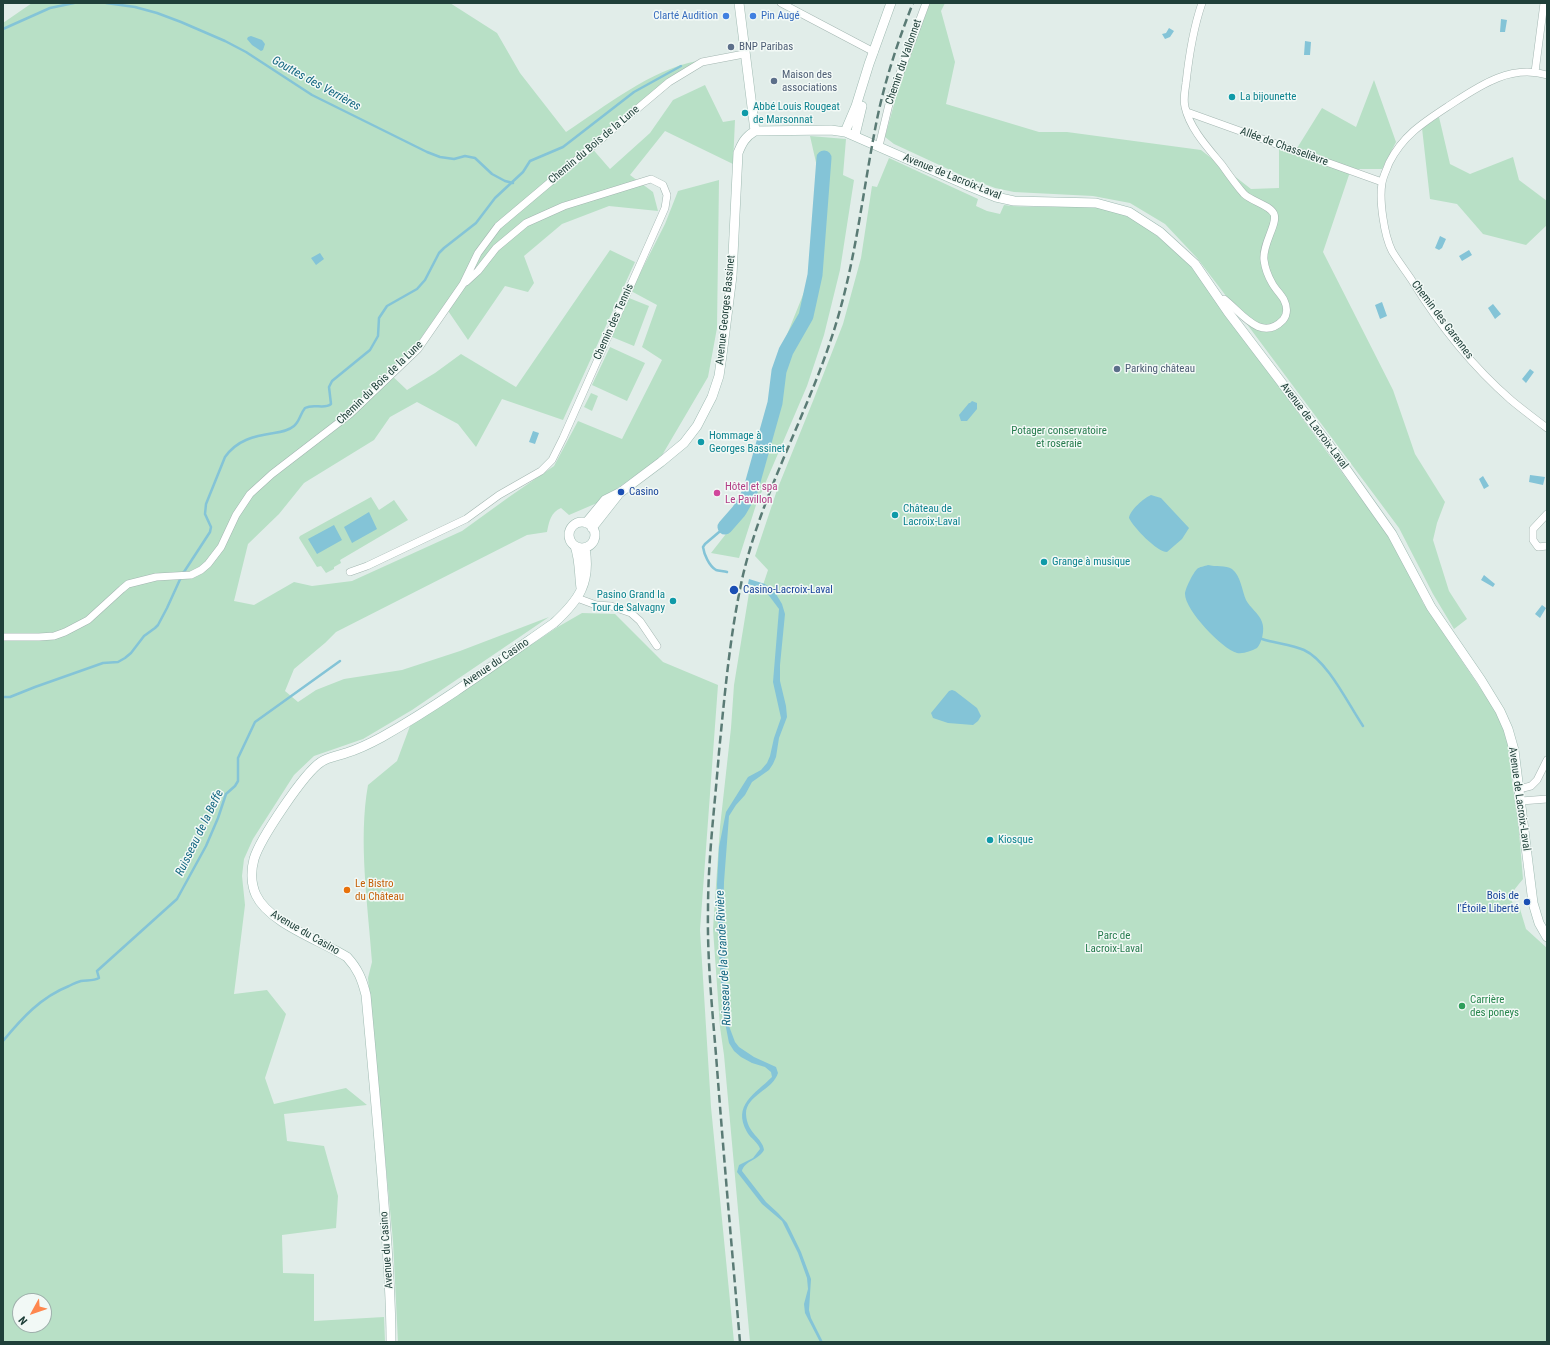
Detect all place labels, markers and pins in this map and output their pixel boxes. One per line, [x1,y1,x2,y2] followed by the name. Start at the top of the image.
[653,9,718,23] place label: Clarté Audition
[761,9,800,23] place label: Pin Augé
[721,11,731,21] marker: Clarté Audition
[748,11,758,21] marker: Pin Augé
[739,40,793,54] place label: BNP Paribas
[726,42,736,52] marker: BNP Paribas
[782,68,837,94] place label: Maison des associations
[769,76,779,86] marker: Maison des associations
[1240,90,1296,104] place label: La bijounette
[1227,92,1237,102] marker: La bijounette
[753,100,840,126] place label: Abbé Louis Rougeat de Marsonnat
[740,108,750,118] marker: Abbé Louis Rougeat de Marsonnat
[1125,362,1195,376] place label: Parking château
[1112,364,1122,374] marker: Parking château
[709,429,785,455] place label: Hommage à Georges Bassinet
[696,437,706,447] marker: Hommage à Georges Bassinet
[725,480,777,506] place label: Hôtel et spa Le Pavillon
[629,485,659,499] place label: Casino
[616,487,626,497] marker: Casino
[712,488,722,498] marker: Hôtel et spa Le Pavillon
[903,502,960,528] place label: Château de Lacroix-Laval
[890,510,900,520] marker: Château de Lacroix-Laval
[1052,555,1130,569] place label: Grange à musique
[1039,557,1049,567] marker: Grange à musique
[743,583,833,597] place label: Casino-Lacroix-Laval
[728,584,740,596] marker: Casino-Lacroix-Laval
[591,588,665,614] place label: Pasino Grand la Tour de Salvagny
[668,596,678,606] marker: Pasino Grand la Tour de Salvagny
[998,833,1033,847] place label: Kiosque
[985,835,995,845] marker: Kiosque
[355,877,404,903] place label: Le Bistro du Château
[342,885,352,895] marker: Le Bistro du Château
[1457,889,1519,915] place label: Bois de l'Étoile Liberté
[1522,897,1532,907] marker: Bois de l'Étoile Liberté
[1470,993,1519,1019] place label: Carrière des poneys
[1457,1001,1467,1011] marker: Carrière des poneys

